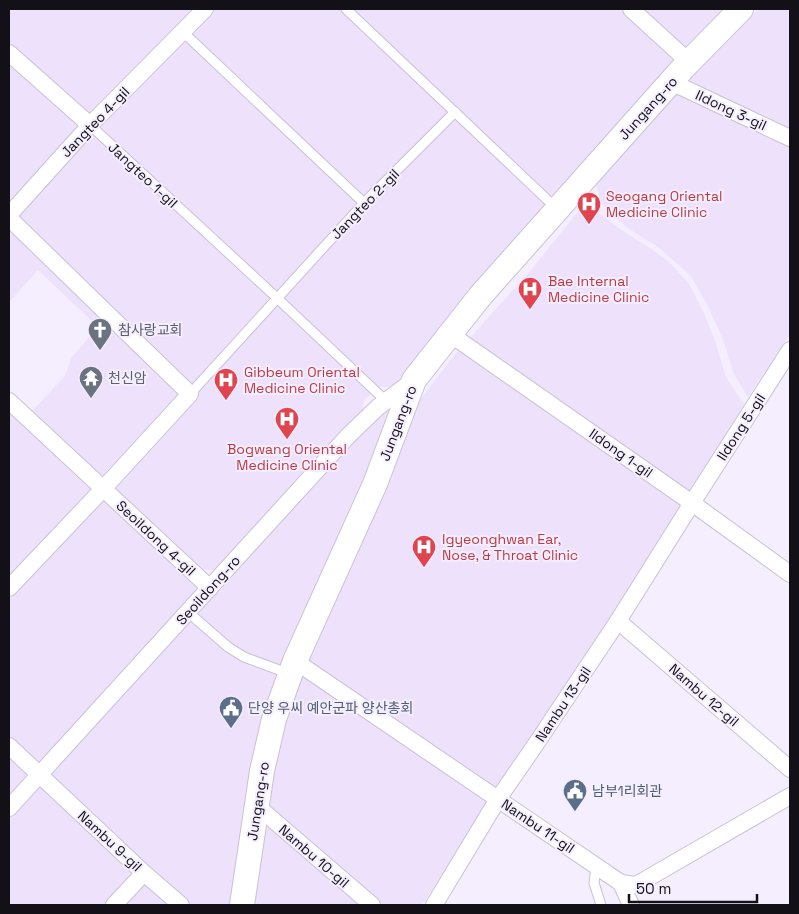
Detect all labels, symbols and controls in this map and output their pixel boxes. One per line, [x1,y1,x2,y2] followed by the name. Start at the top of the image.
[615,72,681,144] street label: Jungang-ro
[57,83,133,161] street label: Jangteo 4-gil
[693,86,769,134] street label: Ildong 3-gil
[105,138,181,212] street label: Jangteo 1-gil
[327,165,403,243] street label: Jangteo 2-gil
[606,187,722,221] place label: Seogang Oriental Medicine Clinic
[576,191,602,225] hospital icon: Seogang Oriental Medicine Clinic
[548,272,649,306] place label: Bae Internal Medicine Clinic
[517,276,543,310] hospital icon: Bae Internal Medicine Clinic
[87,317,113,351] church icon: 참사랑교회
[118,321,182,339] place label: 참사랑교회
[244,363,360,397] place label: Gibbeum Oriental Medicine Clinic
[78,365,104,399] temple icon: 천신암
[213,367,239,401] hospital icon: Gibbeum Oriental Medicine Clinic
[108,369,147,387] place label: 천신암
[375,383,421,463] street label: Jungang-ro
[713,390,769,464] street label: Ildong 5-gil
[274,406,300,440] hospital icon: Bogwang Oriental Medicine Clinic
[586,424,656,482] street label: Ildong 1-gil
[227,440,347,474] place label: Bogwang Oriental Medicine Clinic
[112,497,200,579] street label: Seoildong 4-gil
[442,530,578,564] place label: Igyeonghwan Ear, Nose, & Throat Clinic
[411,534,437,568] hospital icon: Igyeonghwan Ear, Nose, & Throat Clinic
[172,551,244,629] street label: Seoildong-ro
[665,660,743,730] street label: Nambu 12-gil
[531,663,595,745] street label: Nambu 13-gil
[218,695,244,729] public building icon: 단양 우씨 예안군파 양산총회
[248,699,413,717] place label: 단양 우씨 예안군파 양산총회
[243,760,273,842] street label: Jungang-ro
[562,778,588,812] public building icon: 남부1리회관
[592,782,662,800] place label: 남부1리회관
[498,795,578,857] street label: Nambu 11-gil
[74,807,146,875] street label: Nambu 9-gil
[275,820,353,892] street label: Nambu 10-gil
[629,872,756,904] scale bar
[636,879,671,898] text: 50 m

